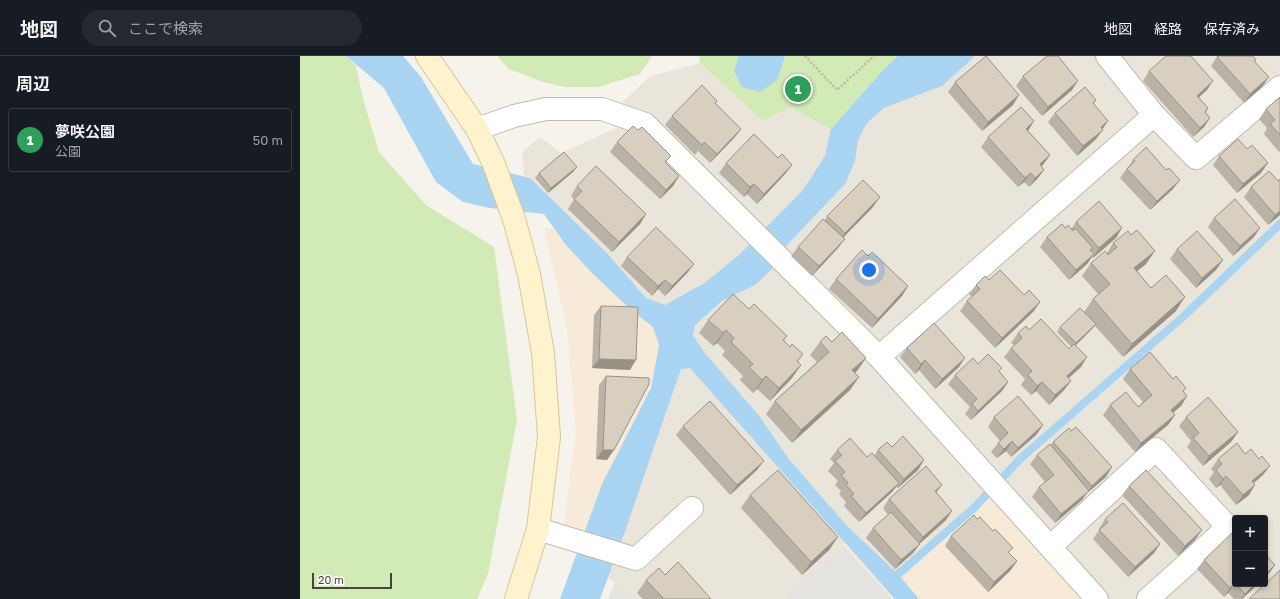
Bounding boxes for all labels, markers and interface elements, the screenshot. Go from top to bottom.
search box [82,10,362,46]
text: 地図 [20,17,58,40]
icon: search [96,17,118,39]
text: ここで検索 [128,19,203,37]
text: 地図 [1104,20,1132,37]
text: 経路 [1154,20,1182,37]
text: 保存済み [1204,20,1260,37]
text: 周辺 [16,73,50,94]
pin: 1 [785,74,811,104]
text: 夢咲公園 [55,122,115,140]
text: 1 [27,132,33,148]
text: 50 m [253,132,283,148]
text: 公園 [55,143,81,159]
your location [859,260,879,280]
map controls [1232,515,1268,587]
button: + [1232,515,1268,551]
button: − [1232,551,1268,587]
scale bar [312,571,392,590]
text: 20 m [318,573,344,586]

